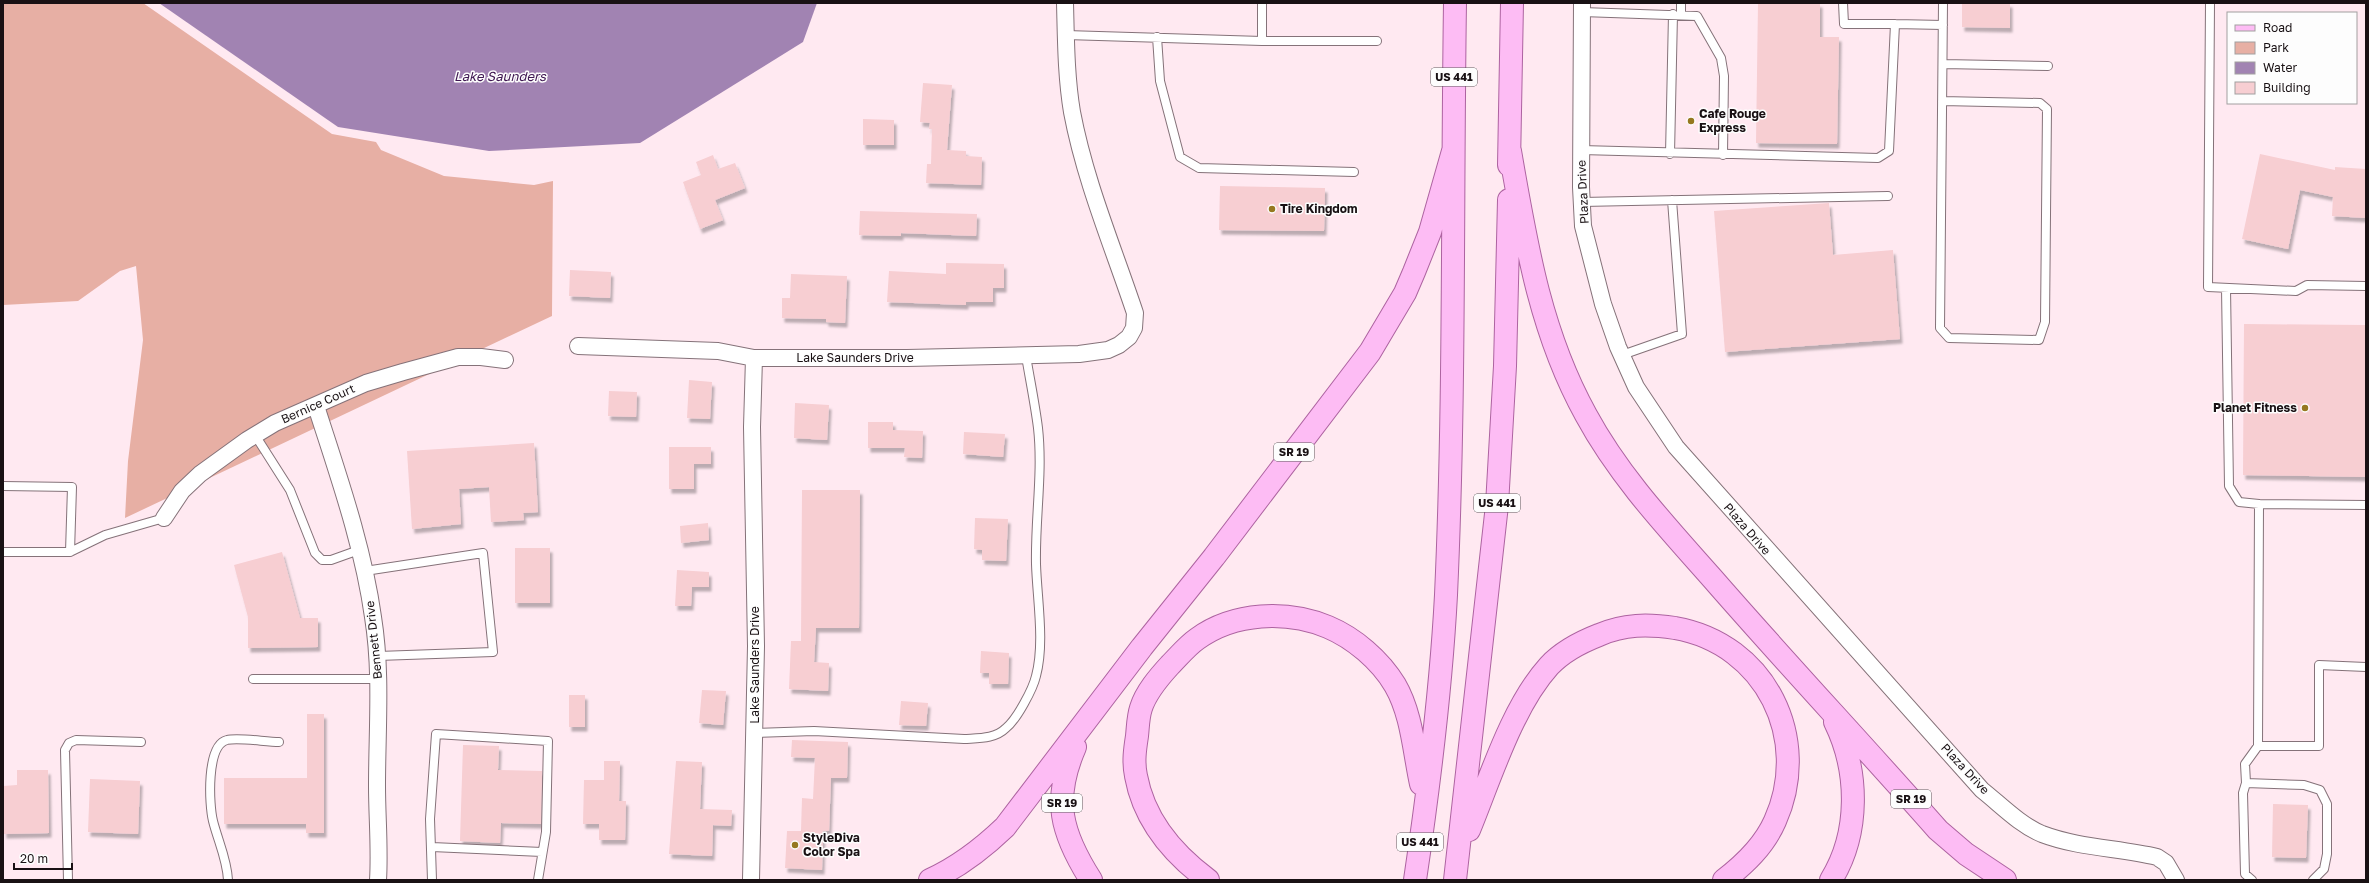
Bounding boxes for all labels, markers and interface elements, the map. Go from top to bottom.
legend [2227,12,2357,104]
text: Road [2263,20,2292,35]
text: Park [2263,40,2289,55]
text: Water [2263,60,2297,75]
water label: Lake Saunders [454,68,547,84]
road number: US 441 [1431,68,1477,86]
text: Building [2263,80,2311,95]
place label: Cafe Rouge Express [1699,106,1766,135]
marker: Cafe Rouge Express [1686,116,1696,126]
street label: Plaza Drive [1573,160,1592,224]
place label: Tire Kingdom [1280,201,1357,216]
marker: Tire Kingdom [1267,204,1277,214]
street label: Lake Saunders Drive [796,350,914,365]
street label: Bernice Court [279,381,357,426]
place label: Planet Fitness [2213,400,2297,415]
marker: Planet Fitness [2300,403,2310,413]
road number: SR 19 [1274,443,1314,461]
road number: US 441 [1474,494,1520,512]
street label: Plaza Drive [1721,500,1774,558]
street label: Bennett Drive [362,600,385,680]
street label: Lake Saunders Drive [747,606,762,724]
street label: Plaza Drive [1938,740,1993,797]
road number: SR 19 [1891,790,1931,808]
road number: SR 19 [1042,794,1082,812]
place label: StyleDiva Color Spa [803,830,860,859]
road number: US 441 [1397,833,1443,851]
marker: StyleDiva Color Spa [790,840,800,850]
scale bar [14,845,72,871]
text: 20 m [20,851,48,866]

